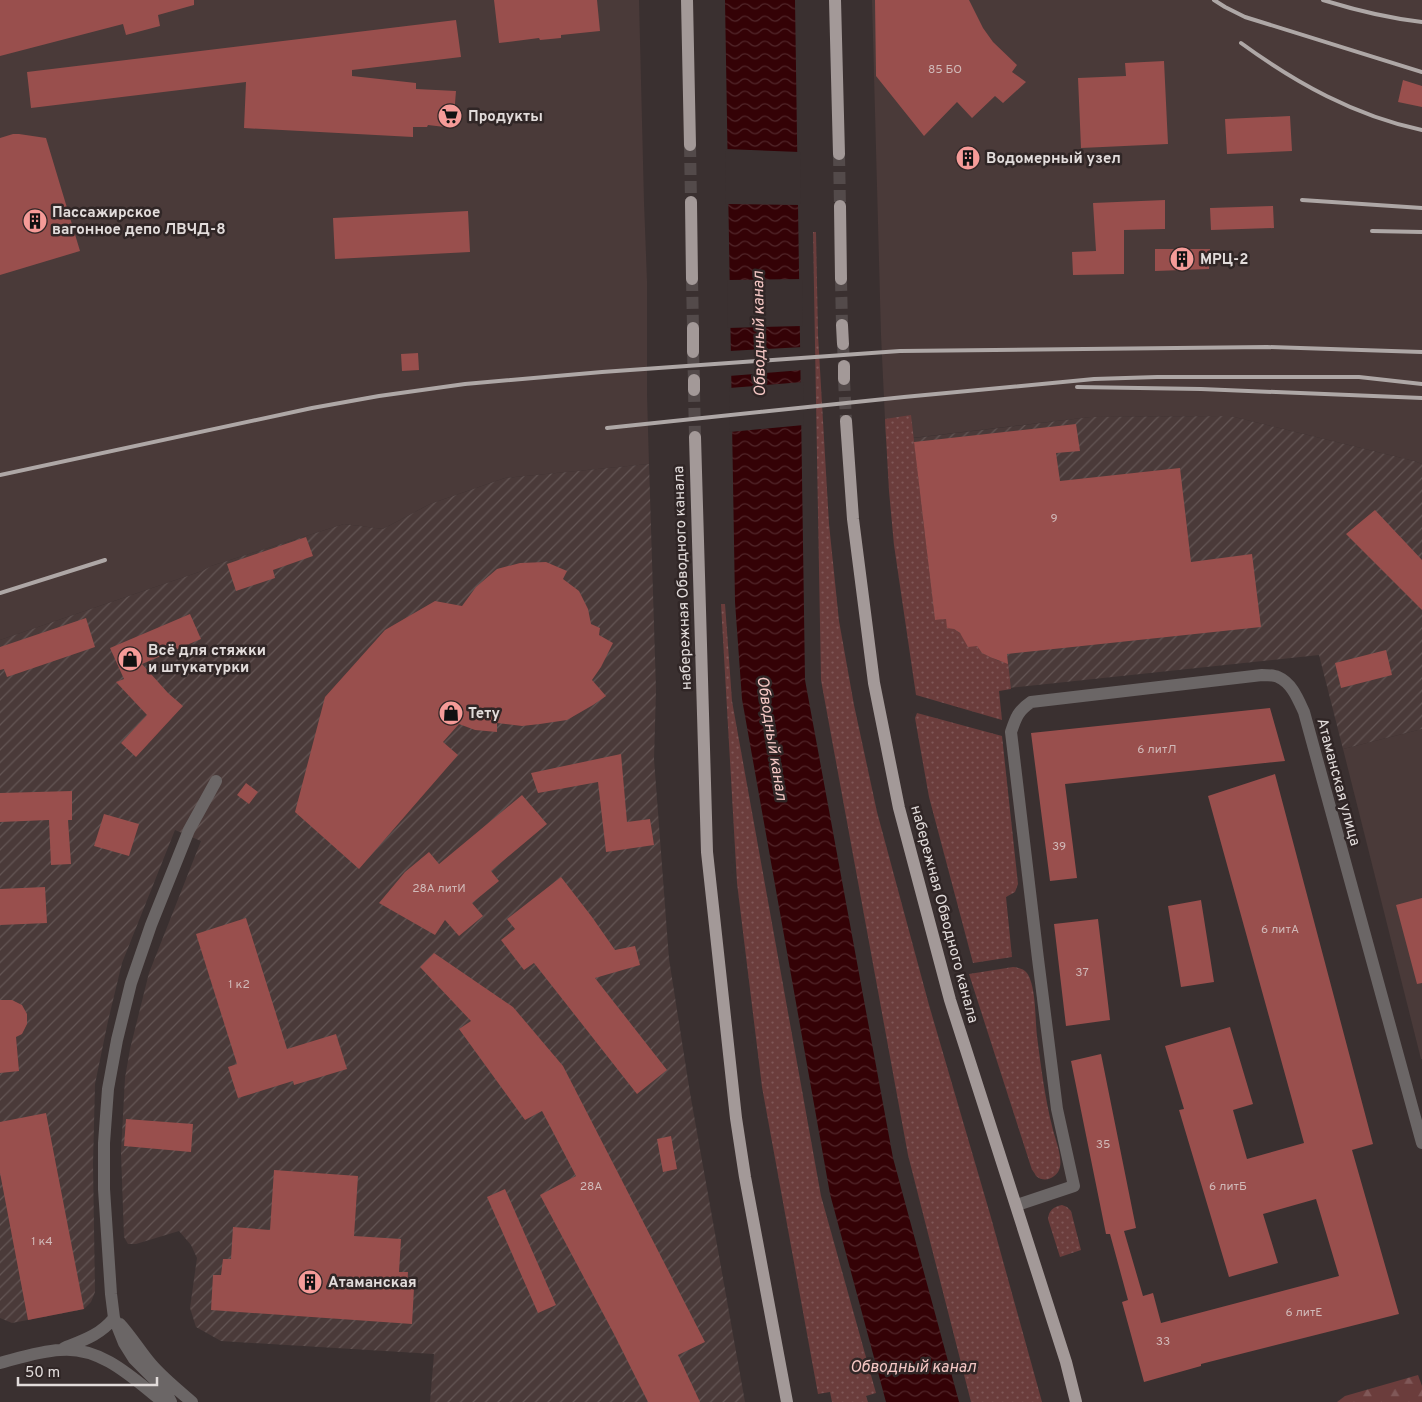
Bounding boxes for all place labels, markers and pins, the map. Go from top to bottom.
supermarket icon: Продукты [437,103,463,129]
place label: Продукты [468,108,543,127]
building icon: Водомерный узел [955,145,981,171]
place label: Водомерный узел [986,150,1121,169]
place label: Пассажирское вагонное депо ЛВЧД-8 [52,204,226,240]
building icon: Пассажирское вагонное депо ЛВЧД-8 [22,208,48,234]
building icon: МРЦ-2 [1169,246,1195,272]
place label: МРЦ-2 [1200,251,1248,270]
place label: Всё для стяжки и штукатурки [148,642,266,678]
shop icon: Всё для стяжки и штукатурки [117,646,143,672]
shop icon: Тету [438,700,464,726]
place label: Тету [468,705,500,724]
building icon: Атаманская [297,1269,323,1295]
place label: Атаманская [328,1274,417,1293]

